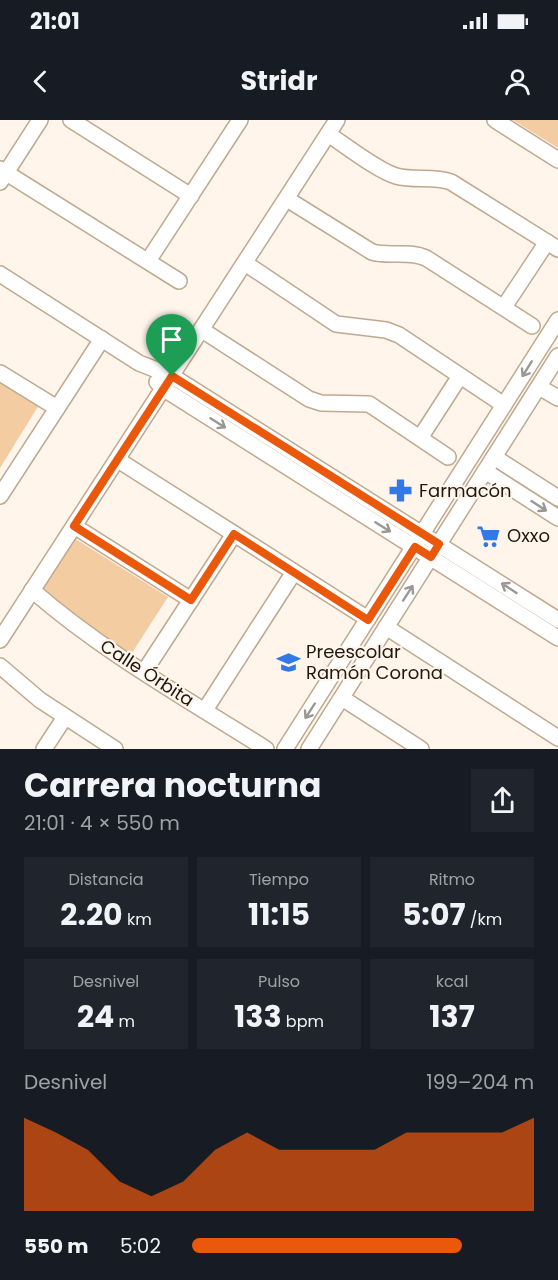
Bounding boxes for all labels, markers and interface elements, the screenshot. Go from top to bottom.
text: 21:01 [30,6,80,37]
text: Stridr [241,62,317,99]
icon: back [24,65,57,98]
icon: person [501,65,534,98]
pin [146,314,197,376]
icon: arrive [155,323,188,356]
one-way arrow [520,360,532,377]
one-way arrow [209,418,226,430]
pharmacy icon: Farmacón [388,478,414,504]
place label: Farmacón [419,478,512,503]
one-way arrow [531,500,547,512]
one-way arrow [374,521,391,533]
supermarket icon: Oxxo [476,523,502,549]
place label: Oxxo [507,523,550,548]
one-way arrow [501,582,518,594]
one-way arrow [402,585,414,602]
street label: Calle Órbita [96,633,199,712]
place label: Preescolar Ramón Corona [306,639,443,685]
school or university icon: Preescolar Ramón Corona [275,649,301,675]
one-way arrow [304,703,316,719]
text: Carrera nocturna [24,762,321,809]
button: share [471,769,534,832]
text: 21:01 · 4 × 550 m [24,809,180,837]
text: Distancia [69,868,143,891]
text: Tiempo [249,868,309,891]
text: Ritmo [429,868,475,891]
text: 2.20 [60,893,123,936]
text: 11:15 [248,893,310,936]
text: 5:07 [402,893,466,936]
text: km [123,908,152,931]
text: /km [466,908,502,931]
text: Desnivel [73,970,139,993]
text: Pulso [258,970,300,993]
text: kcal [436,970,468,993]
text: 24 [77,995,114,1038]
text: 133 [234,995,282,1038]
text: 137 [429,995,475,1038]
text: m [114,1010,135,1033]
text: bpm [282,1010,324,1033]
text: Desnivel [24,1068,107,1096]
text: 199–204 m [426,1068,534,1096]
text: 550 m [24,1232,88,1260]
text: 5:02 [120,1232,161,1260]

